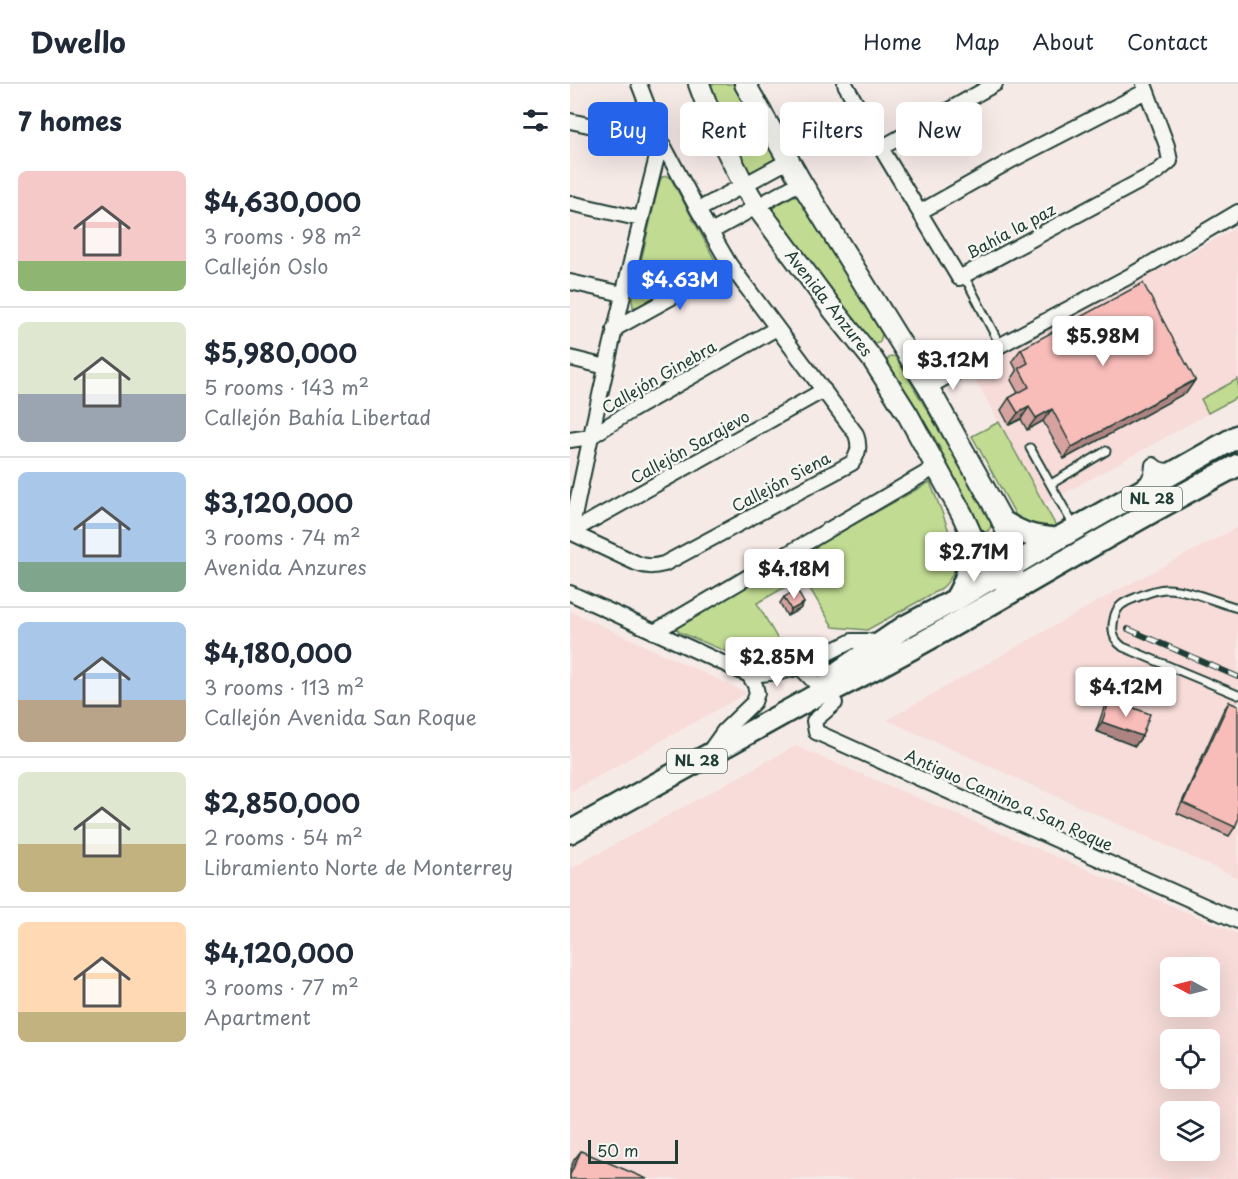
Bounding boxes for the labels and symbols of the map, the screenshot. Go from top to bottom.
street label: Bahía la paz [962,196,1060,264]
street label: Avenida Anzures [780,244,879,361]
pin: $4.63M [631,260,729,311]
pin: $5.98M [1054,316,1152,367]
street label: Callejón Ginebra [597,333,720,419]
pin: $3.12M [904,340,1002,391]
street label: Callejón Sarajevo [626,403,754,489]
street label: Callejón Siena [727,445,834,517]
road number: NL 28 [1122,487,1182,511]
pin: $2.71M [925,532,1023,583]
pin: $4.18M [745,549,843,600]
pin: $2.85M [728,637,826,688]
pin: $4.12M [1077,667,1175,718]
street label: Antiguo Camino a San Roque [902,742,1118,856]
road number: NL 28 [667,749,727,773]
north arrow [1160,957,1220,1017]
scale bar [588,1137,678,1164]

